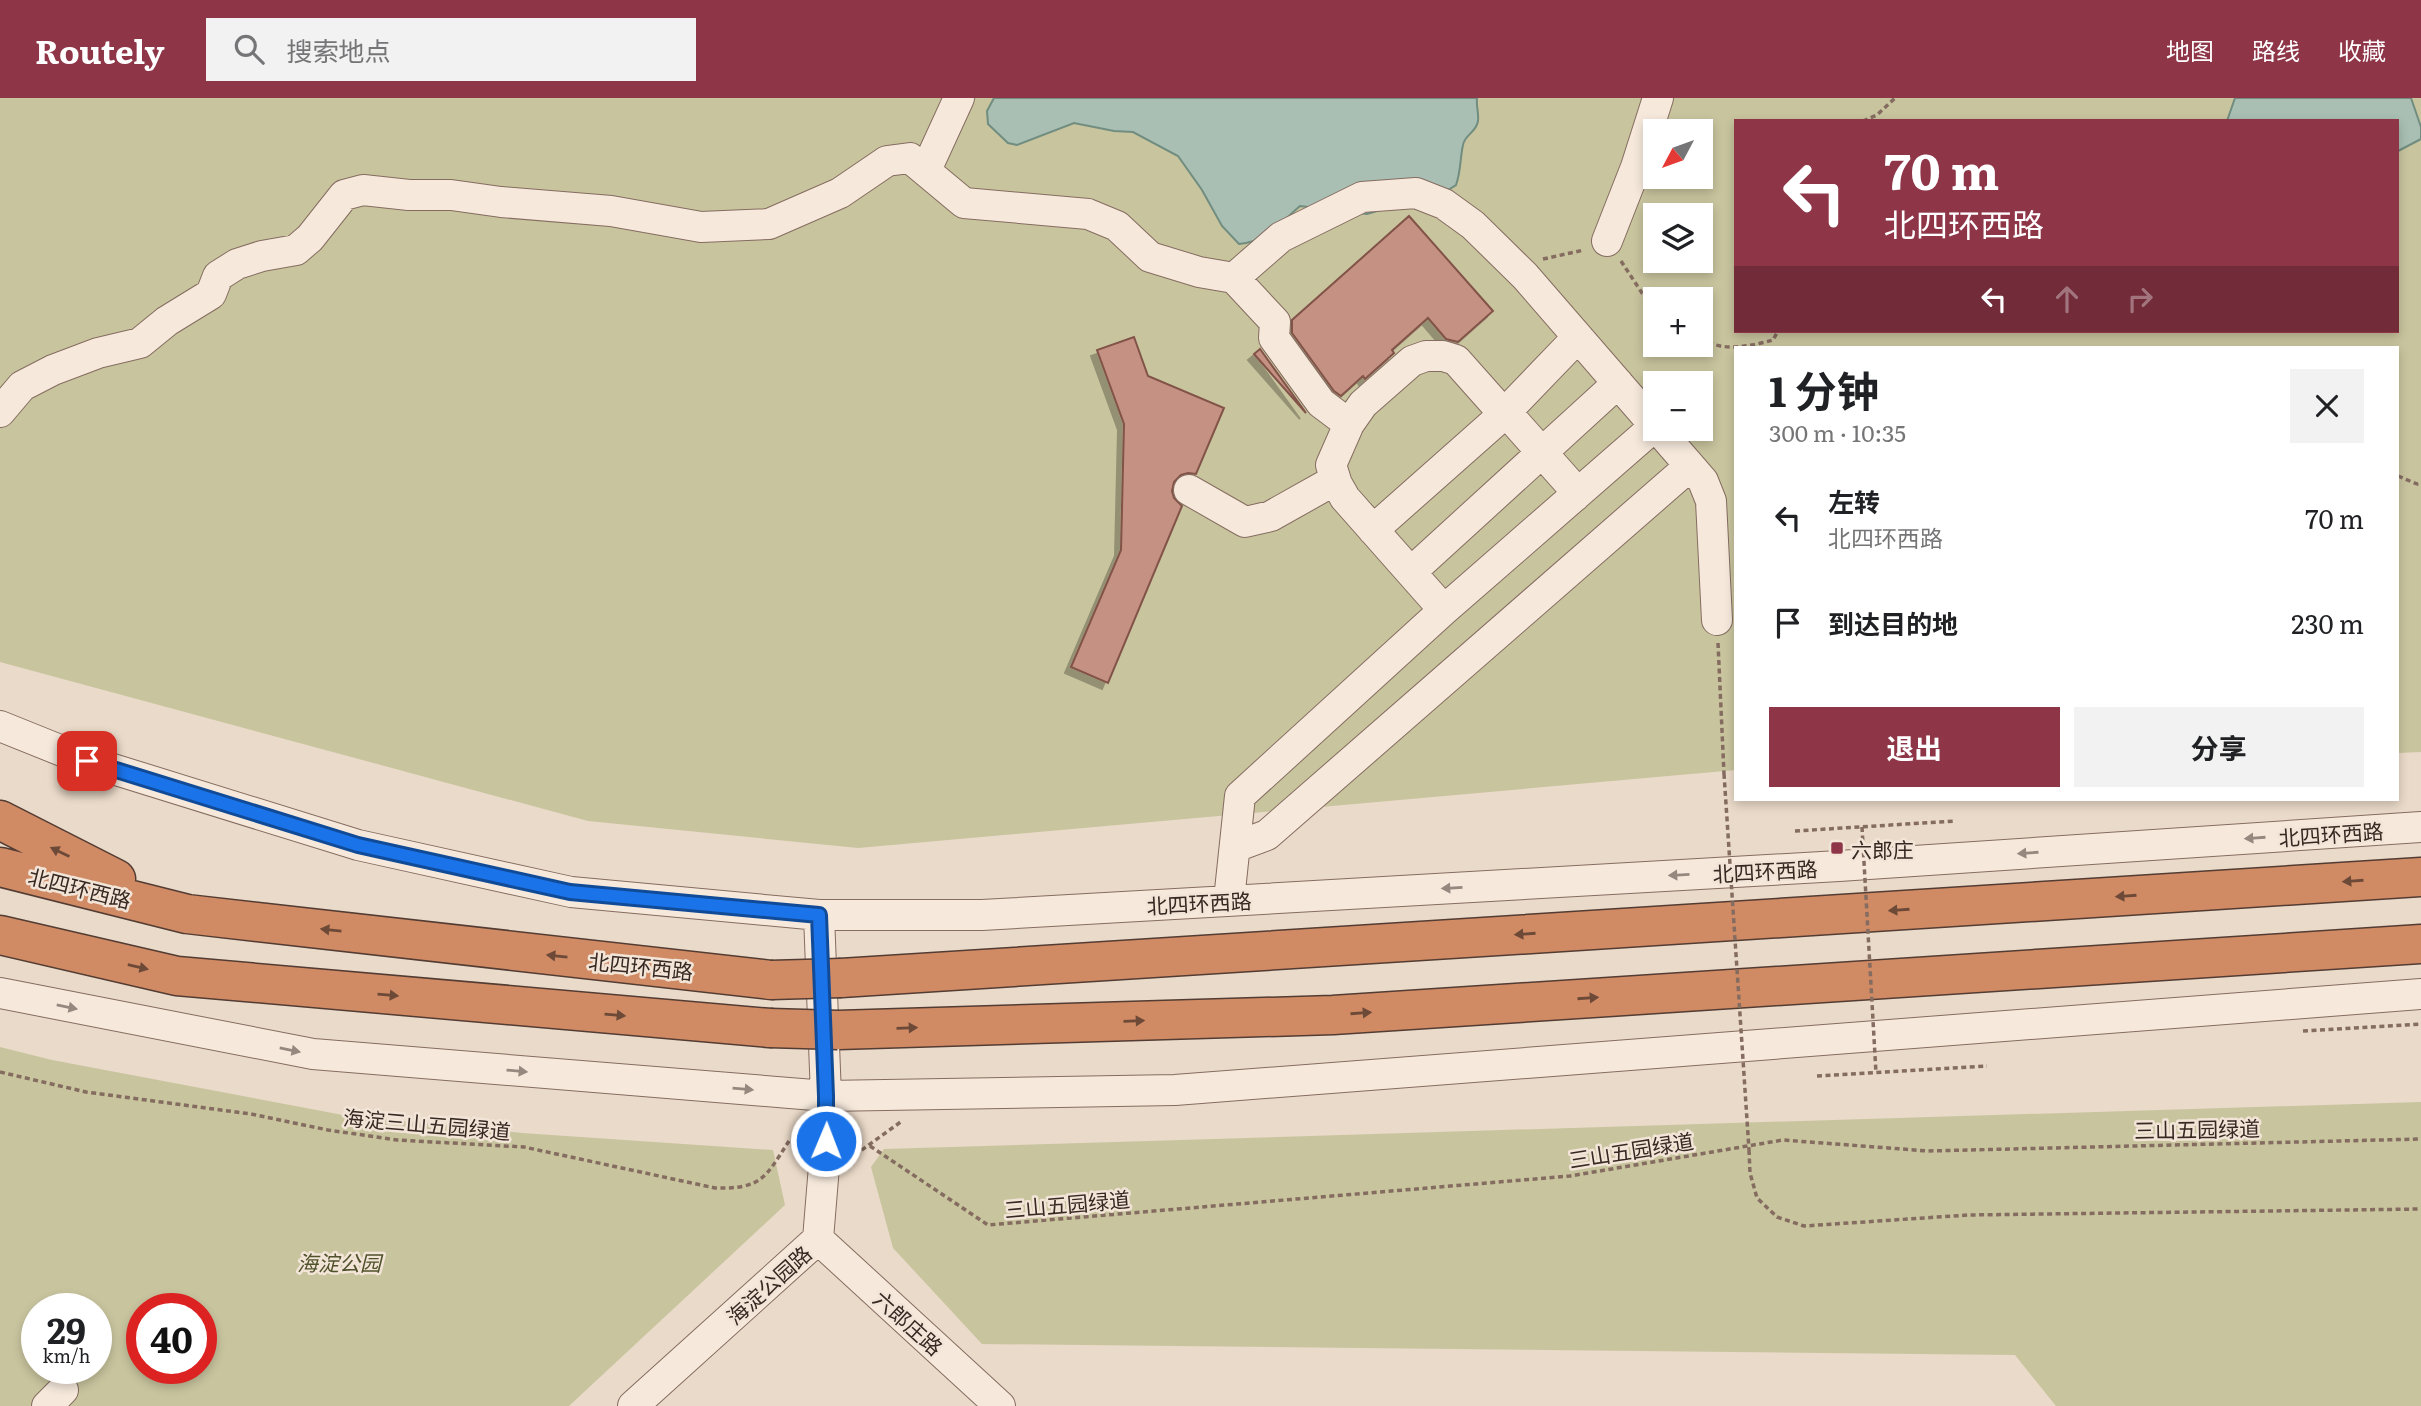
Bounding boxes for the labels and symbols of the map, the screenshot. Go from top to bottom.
north arrow [1643,119,1713,189]
pin [57,731,117,791]
street label: 北四环西路 [2278,814,2384,852]
place label: 六郎庄 [1851,833,1914,864]
one-way arrow [2244,833,2266,844]
marker: 六郎庄 [1829,840,1845,856]
one-way arrow [50,846,70,858]
one-way arrow [2017,848,2039,859]
street label: 北四环西路 [1712,852,1818,888]
street label: 北四环西路 [25,859,135,915]
one-way arrow [1668,870,1690,881]
one-way arrow [2342,876,2364,887]
one-way arrow [1440,883,1462,894]
street label: 北四环西路 [1146,884,1252,920]
one-way arrow [2115,890,2137,901]
one-way arrow [1888,905,1910,916]
one-way arrow [320,924,342,935]
one-way arrow [1514,929,1536,940]
street label: 北四环西路 [587,944,695,986]
one-way arrow [546,950,568,961]
one-way arrow [127,962,149,973]
one-way arrow [377,990,399,1001]
one-way arrow [1578,992,1600,1003]
one-way arrow [56,1002,78,1013]
one-way arrow [1351,1007,1373,1018]
one-way arrow [604,1010,626,1021]
one-way arrow [1123,1015,1145,1027]
one-way arrow [896,1022,918,1033]
one-way arrow [279,1044,301,1055]
one-way arrow [506,1066,528,1077]
one-way arrow [733,1084,755,1095]
street label: 海淀三山五园绿道 [342,1100,512,1146]
position arrow [789,1104,863,1178]
street label: 三山五园绿道 [2134,1111,2260,1145]
street label: 三山五园绿道 [1566,1124,1696,1174]
street label: 三山五园绿道 [1003,1182,1131,1224]
street label: 海淀公园路 [719,1237,817,1331]
park label: 海淀公园 [297,1246,384,1277]
street label: 六郎庄路 [867,1282,951,1362]
speed limit sign: 40 [126,1293,217,1384]

